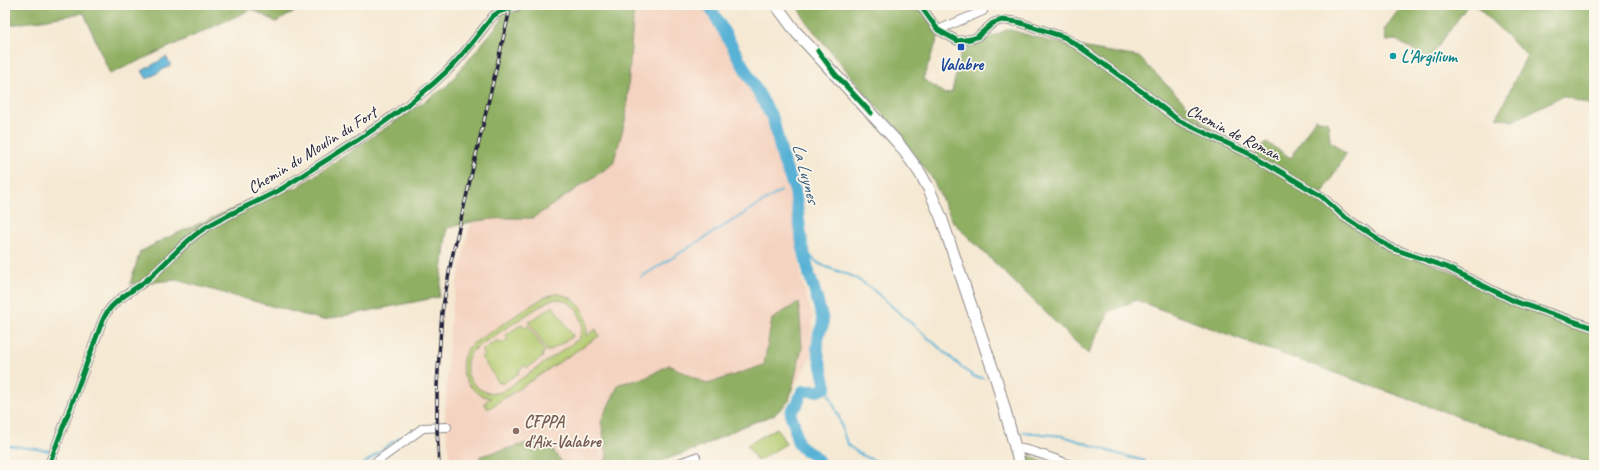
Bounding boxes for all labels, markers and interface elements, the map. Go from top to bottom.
marker: Valabre [956,42,966,52]
place label: L'Argilium [1401,46,1458,67]
marker: L'Argilium [1388,51,1398,61]
place label: Valabre [939,54,985,75]
street label: Chemin de Roman [1183,100,1286,166]
street label: Chemin du Moulin du Fort [244,101,383,199]
water label: La Luynes [788,141,825,208]
place label: CFPPA d'Aix-Valabre [524,411,602,452]
marker: CFPPA d'Aix-Valabre [511,426,521,436]

